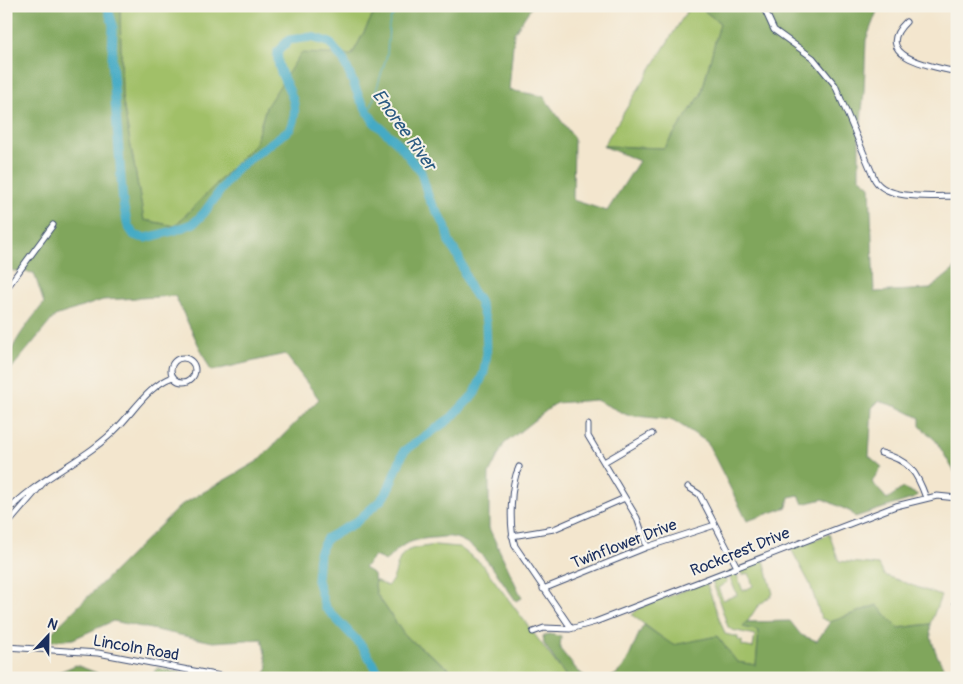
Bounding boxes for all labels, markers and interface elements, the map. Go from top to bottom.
water label: Enoree River [367,85,443,177]
street label: Twinflower Drive [568,515,680,573]
street label: Rockcrest Drive [687,523,793,581]
north arrow [22,612,72,662]
text: N [45,615,60,634]
street label: Lincoln Road [91,631,181,665]

